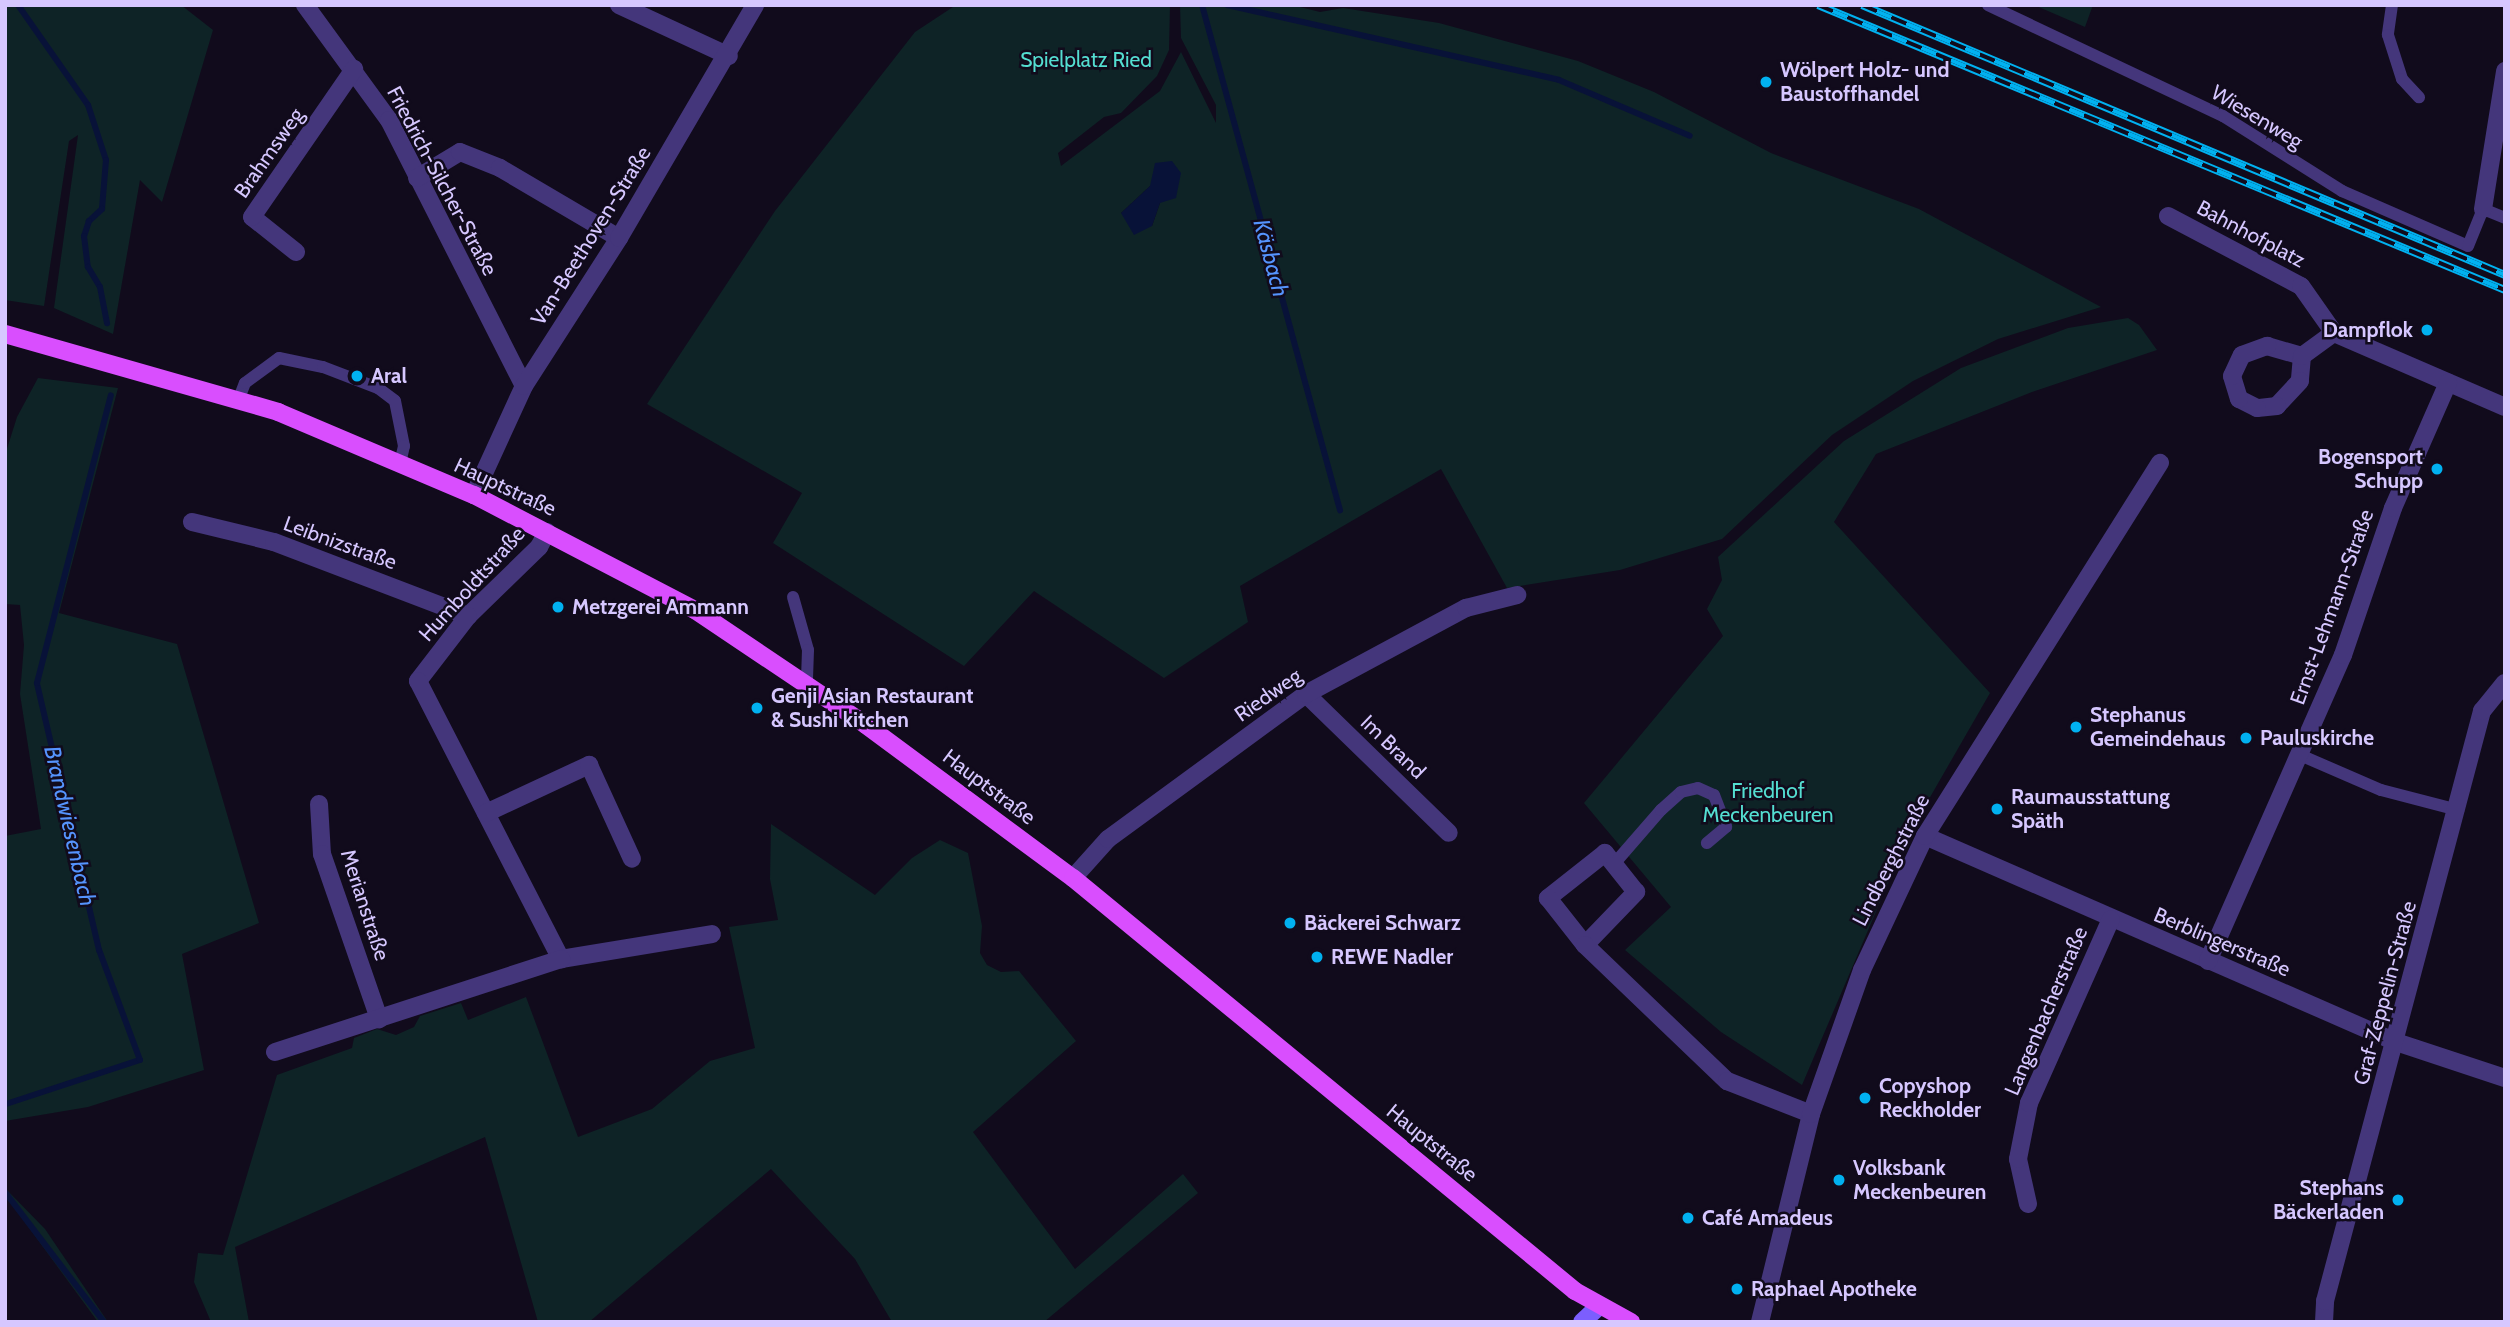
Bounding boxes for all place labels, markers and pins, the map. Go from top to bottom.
place label: Wölpert Holz- und Baustoffhandel [1780,57,1949,107]
marker: Wölpert Holz- und Baustoffhandel [1758,74,1774,90]
place label: Dampflok [2323,317,2413,343]
marker: Dampflok [2419,322,2435,338]
place label: Aral [371,363,407,389]
marker: Aral [349,368,365,384]
place label: Bogensport Schupp [2318,444,2423,494]
marker: Bogensport Schupp [2429,461,2445,477]
place label: Metzgerei Ammann [572,594,749,620]
marker: Metzgerei Ammann [550,599,566,615]
place label: Genji Asian Restaurant & Sushi kitchen [771,683,973,733]
marker: Genji Asian Restaurant & Sushi kitchen [749,700,765,716]
place label: Stephanus Gemeindehaus [2090,702,2226,752]
marker: Stephanus Gemeindehaus [2068,719,2084,735]
place label: Pauluskirche [2260,725,2374,751]
marker: Pauluskirche [2238,730,2254,746]
place label: Raumausstattung Späth [2011,784,2170,834]
marker: Raumausstattung Späth [1989,801,2005,817]
place label: Bäckerei Schwarz [1304,910,1461,936]
marker: Bäckerei Schwarz [1282,915,1298,931]
place label: REWE Nadler [1331,944,1453,970]
marker: REWE Nadler [1309,949,1325,965]
place label: Copyshop Reckholder [1879,1073,1981,1123]
marker: Copyshop Reckholder [1857,1090,1873,1106]
place label: Volksbank Meckenbeuren [1853,1155,1986,1205]
marker: Volksbank Meckenbeuren [1831,1172,1847,1188]
place label: Stephans Bäckerladen [2273,1175,2384,1225]
marker: Stephans Bäckerladen [2390,1192,2406,1208]
place label: Café Amadeus [1702,1205,1833,1231]
marker: Café Amadeus [1680,1210,1696,1226]
place label: Raphael Apotheke [1751,1276,1917,1302]
marker: Raphael Apotheke [1729,1281,1745,1297]

